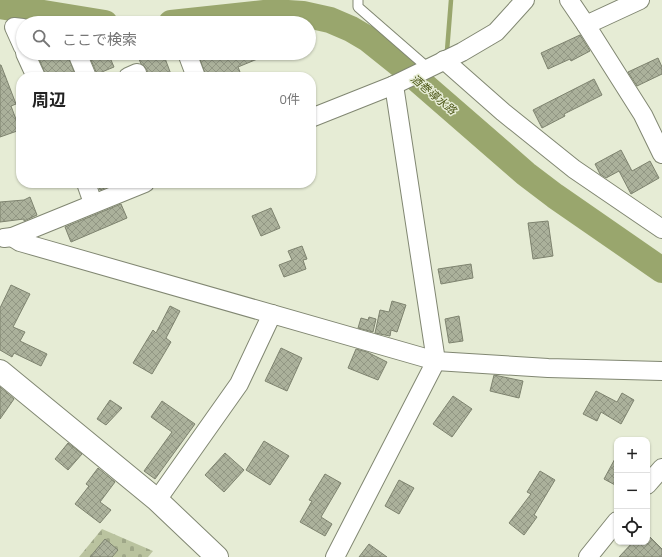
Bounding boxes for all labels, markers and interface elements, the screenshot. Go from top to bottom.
search box [16,16,316,60]
icon: search [30,27,52,49]
text: ここで検索 [62,29,137,49]
water label: 酒巻導水路 [408,71,461,118]
text: 周辺 [32,88,66,111]
text: 0件 [280,90,300,108]
map controls [614,437,650,545]
button: + [614,437,650,473]
button: − [614,473,650,509]
button: locate [614,509,650,545]

